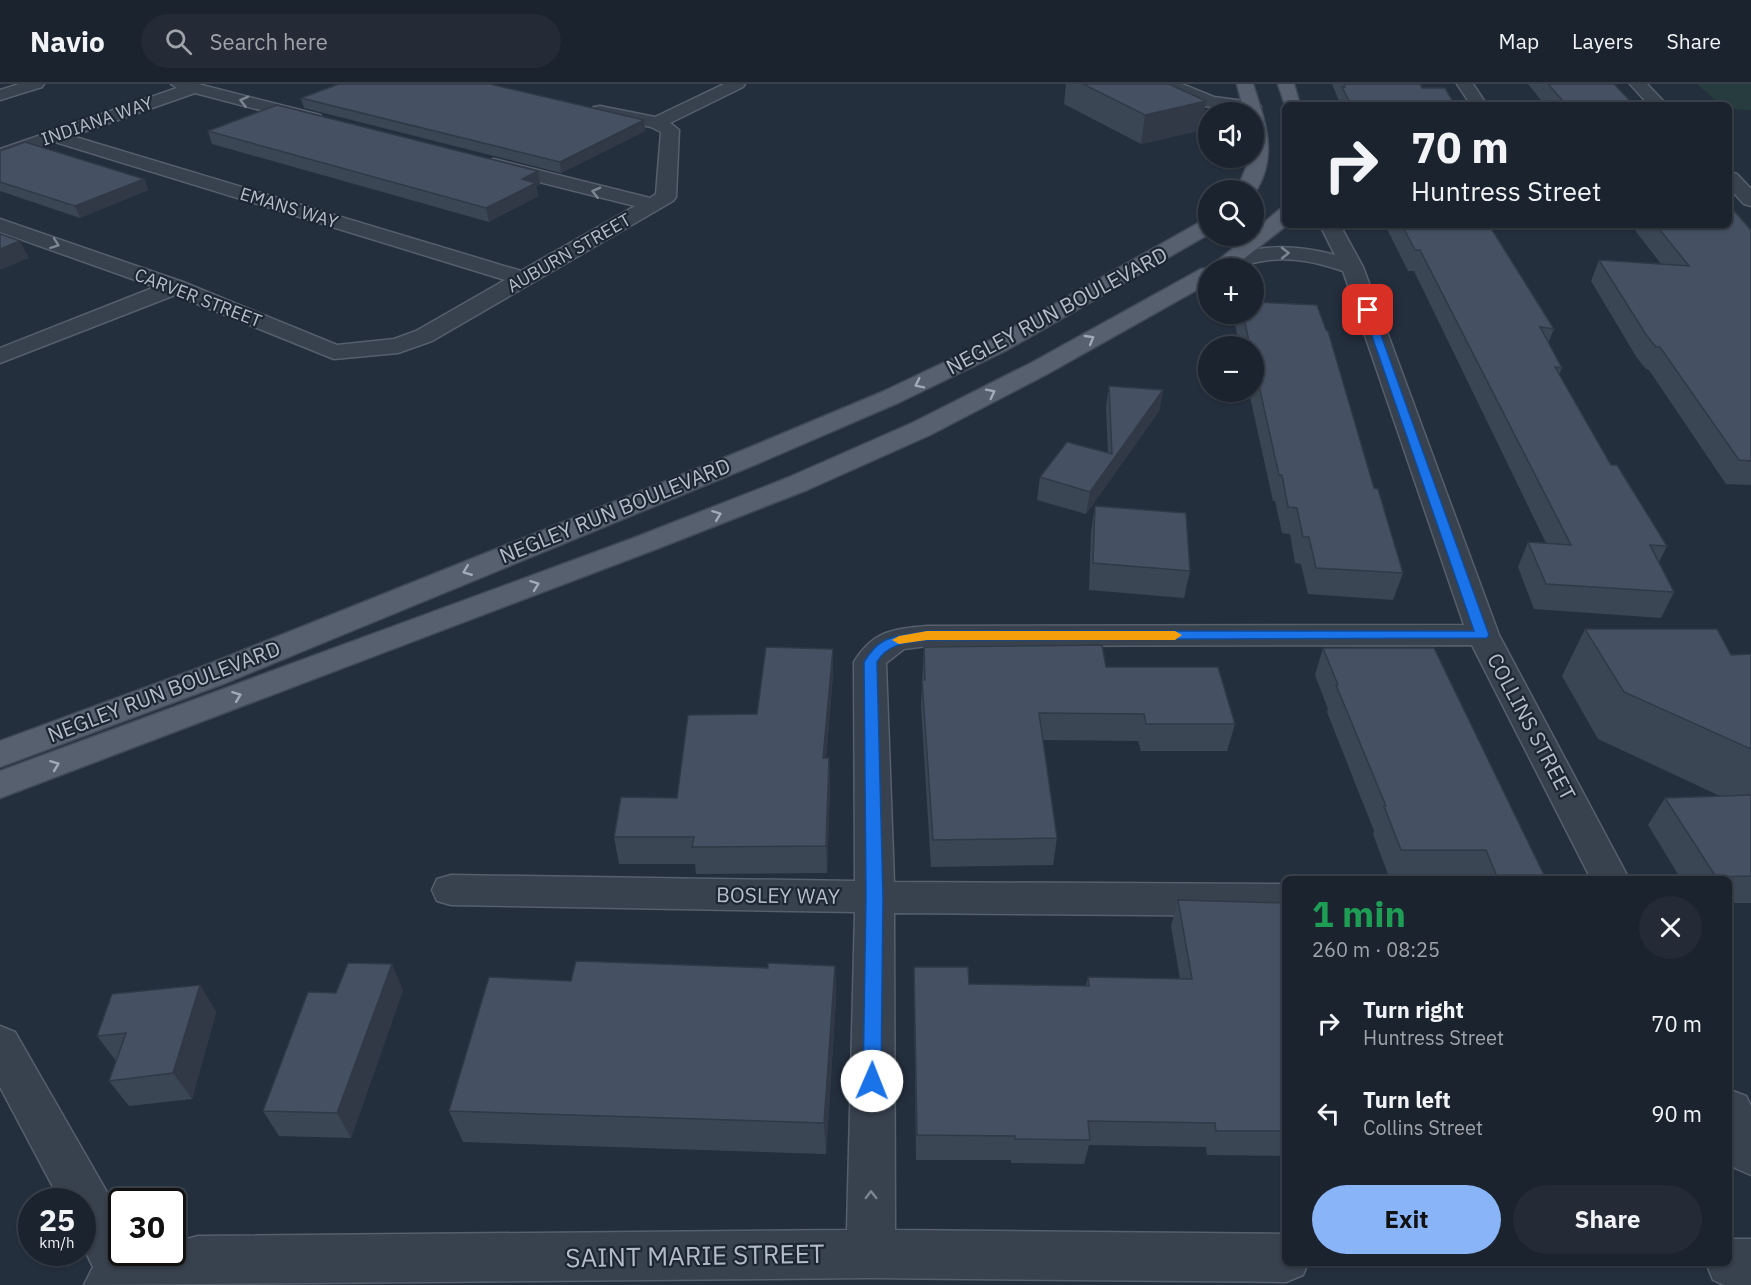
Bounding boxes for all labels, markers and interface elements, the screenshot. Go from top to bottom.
search box [141,14,561,68]
text: Navio [30,23,105,60]
icon: search [162,25,195,58]
text: Search here [210,27,328,56]
text: Map [1499,27,1539,55]
text: Layers [1572,27,1634,55]
text: Share [1667,27,1721,55]
street label: INDIANA WAY [38,91,156,150]
one-way arrow [240,95,250,108]
map controls [1198,102,1264,402]
button: sound [1198,102,1264,168]
text: 70 m [1411,120,1509,175]
icon: right [1312,126,1390,204]
text: Huntress Street [1411,173,1601,208]
button: search [1198,180,1264,246]
street label: EMANS WAY [237,182,341,233]
one-way arrow [591,186,601,199]
street label: AUBURN STREET [503,208,635,297]
one-way arrow [49,237,60,250]
street label: NEGLEY RUN BOULEVARD [941,240,1172,380]
one-way arrow [1280,246,1289,259]
button: + [1198,258,1264,324]
street label: CARVER STREET [131,263,265,332]
pin [1342,284,1393,335]
icon: arrive [1351,293,1384,326]
one-way arrow [1084,335,1094,347]
button: − [1198,336,1264,402]
one-way arrow [914,377,925,389]
one-way arrow [985,389,995,400]
street label: NEGLEY RUN BOULEVARD [495,451,734,569]
one-way arrow [711,510,722,522]
one-way arrow [462,564,473,576]
one-way arrow [529,579,540,592]
street label: NEGLEY RUN BOULEVARD [43,634,284,748]
street label: COLLINS STREET [1481,648,1582,805]
one-way arrow [231,690,242,703]
one-way arrow [49,759,60,772]
street label: BOSLEY WAY [716,880,841,910]
text: 1 min [1312,890,1406,937]
button: close [1639,896,1702,959]
text: 260 m · 08:25 [1312,936,1440,963]
text: Turn right [1363,995,1464,1024]
icon: right [1312,1007,1345,1040]
text: 70 m [1651,1009,1702,1038]
text: Huntress Street [1363,1024,1504,1051]
position arrow [840,1049,904,1113]
text: Turn left [1363,1085,1451,1114]
icon: left [1312,1097,1345,1130]
text: 90 m [1651,1099,1702,1128]
text: Collins Street [1363,1114,1483,1141]
button: Exit [1312,1185,1501,1254]
button: Share [1513,1185,1702,1254]
speed limit sign: 30 [108,1188,186,1266]
one-way arrow [865,1191,877,1200]
text: 25 [39,1200,75,1239]
text: km/h [39,1233,75,1252]
street label: SAINT MARIE STREET [565,1236,825,1274]

